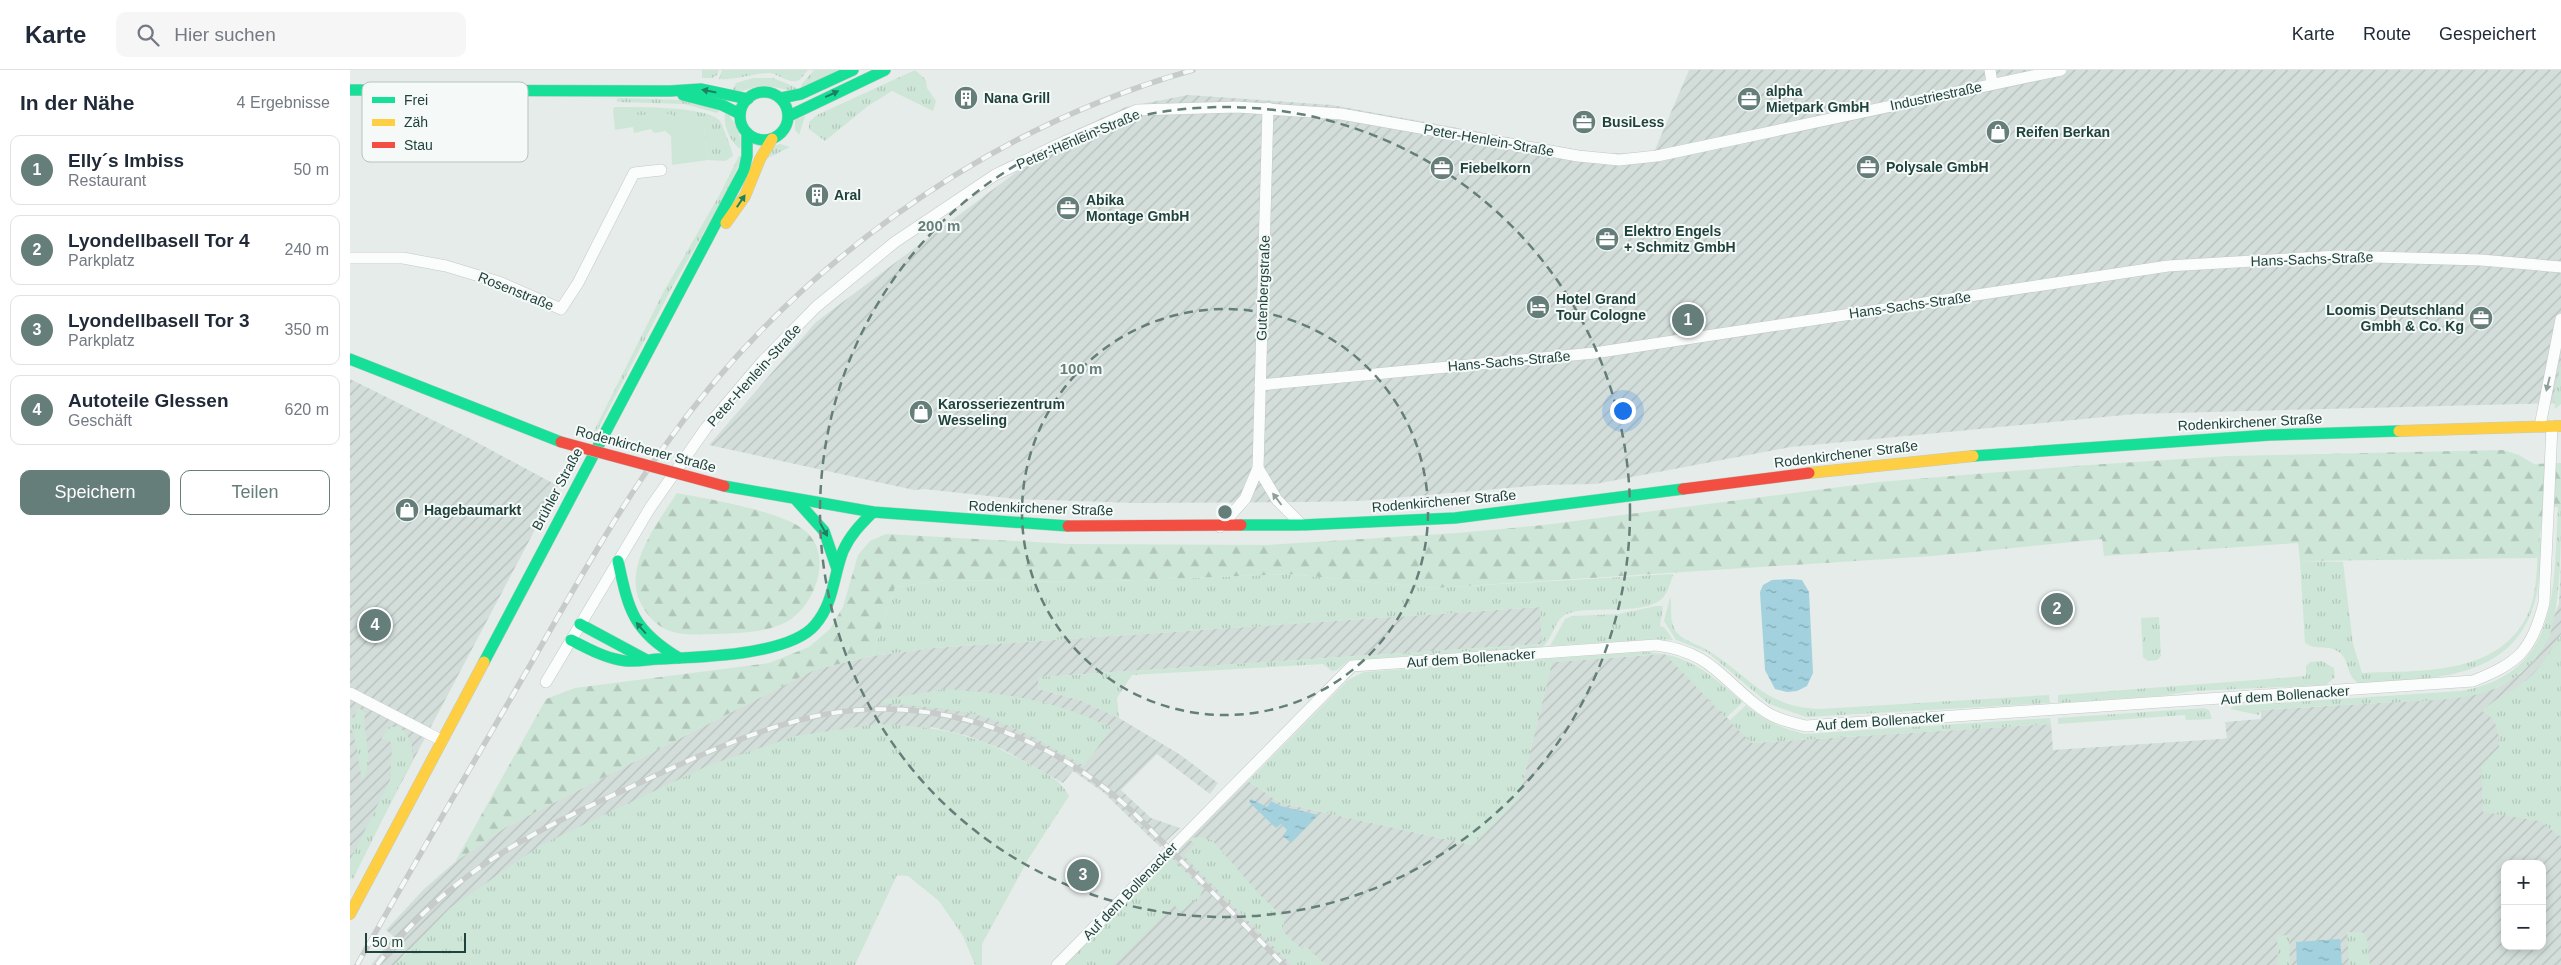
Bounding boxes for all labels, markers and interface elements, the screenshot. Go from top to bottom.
search box [116,12,466,57]
text: Karte [25,21,86,48]
icon: search [134,21,162,49]
text: Hier suchen [174,24,276,45]
text: Karte [2292,24,2335,44]
text: Route [2363,24,2411,44]
text: Gespeichert [2439,24,2536,44]
street label: Industriestraße [1889,78,1984,114]
legend [362,82,528,162]
place label: alpha Mietpark GmbH [1766,83,1869,115]
building icon: Nana Grill [953,85,979,111]
one-way arrow [701,86,717,94]
office icon: alpha Mietpark GmbH [1736,86,1762,112]
one-way arrow [825,90,839,98]
place label: Nana Grill [984,90,1050,106]
text: In der Nähe [20,91,134,114]
text: Frei [404,92,428,108]
text: 4 Ergebnisse [237,94,330,111]
street label: Peter-Henlein-Straße [1014,106,1142,172]
office icon: BusiLess [1571,109,1597,135]
text: Zäh [404,114,428,130]
place label: BusiLess [1602,114,1664,130]
shop icon: Reifen Berkan [1985,119,2011,145]
street label: Peter-Henlein-Straße [1422,121,1556,159]
place label: Reifen Berkan [2016,124,2110,140]
text: Stau [404,137,433,153]
text: Elly´s Imbiss [68,150,184,171]
office icon: Polysale GmbH [1855,154,1881,180]
office icon: Fiebelkorn [1429,155,1455,181]
place label: Polysale GmbH [1886,159,1989,175]
place label: Fiebelkorn [1460,160,1531,176]
text: 1 [33,161,41,178]
text: 50 m [293,161,329,178]
text: Restaurant [68,172,146,189]
building icon: Aral [804,182,830,208]
place label: Aral [834,187,861,203]
place label: Abika Montage GmbH [1086,192,1189,224]
one-way arrow [736,194,746,208]
office icon: Abika Montage GmbH [1055,195,1081,221]
text: 200 m [918,217,960,234]
place label: Elektro Engels + Schmitz GmbH [1624,223,1736,255]
office icon: Elektro Engels + Schmitz GmbH [1594,226,1620,252]
text: Lyondellbasell Tor 4 [68,230,250,251]
street label: Gutenbergstraße [1253,235,1273,341]
text: 2 [33,241,41,258]
text: 240 m [285,241,329,258]
street label: Hans-Sachs-Straße [2250,249,2374,269]
text: Parkplatz [68,252,135,269]
street label: Rosenstraße [476,269,556,314]
street label: Hans-Sachs-Straße [1848,288,1972,321]
place label: Hotel Grand Tour Cologne [1556,291,1646,323]
hotel icon: Hotel Grand Tour Cologne [1525,294,1551,320]
pin: 1 [1672,301,1704,339]
place label: Loomis Deutschland Gmbh & Co. Kg [2326,302,2464,334]
office icon: Loomis Deutschland Gmbh & Co. Kg [2468,305,2494,331]
text: Lyondellbasell Tor 3 [68,310,250,331]
street label: Peter-Henlein-Straße [704,320,804,430]
text: 3 [33,321,41,338]
text: 350 m [285,321,329,338]
text: Parkplatz [68,332,135,349]
street label: Hans-Sachs-Straße [1447,348,1571,374]
text: 100 m [1060,360,1102,377]
one-way arrow [2544,377,2552,392]
text: Autoteile Glessen [68,390,229,411]
place label: Karosseriezentrum Wesseling [938,396,1065,428]
your location [1610,398,1636,424]
shop icon: Karosseriezentrum Wesseling [908,399,934,425]
text: 4 [33,401,41,418]
text: 620 m [285,401,329,418]
street label: Rodenkirchener Straße [2177,410,2323,434]
text: Geschäft [68,412,132,429]
street label: Rodenkirchener Straße [574,423,718,476]
street label: Rodenkirchener Straße [1773,437,1919,471]
street label: Brühler Straße [529,445,586,533]
button: Speichern [20,470,170,515]
button: Teilen [180,470,330,515]
street label: Rodenkirchener Straße [1371,487,1517,515]
one-way arrow [1272,492,1282,506]
shop icon: Hagebaumarkt [394,497,420,523]
street label: Rodenkirchener Straße [968,497,1114,519]
place label: Hagebaumarkt [424,502,522,518]
centre of rings [1216,503,1234,521]
one-way arrow [820,524,829,537]
pin: 2 [2041,590,2073,628]
pin: 4 [359,606,391,644]
one-way arrow [635,622,646,635]
street label: Auf dem Bollenacker [1406,645,1536,670]
street label: Auf dem Bollenacker [2220,682,2350,707]
street label: Auf dem Bollenacker [1815,708,1945,733]
street label: Auf dem Bollenacker [1079,839,1181,943]
pin: 3 [1067,856,1099,894]
map controls [2501,860,2546,950]
button: + [2501,860,2546,905]
button: − [2501,905,2546,950]
scale bar [365,930,466,953]
text: 50 m [372,934,403,950]

